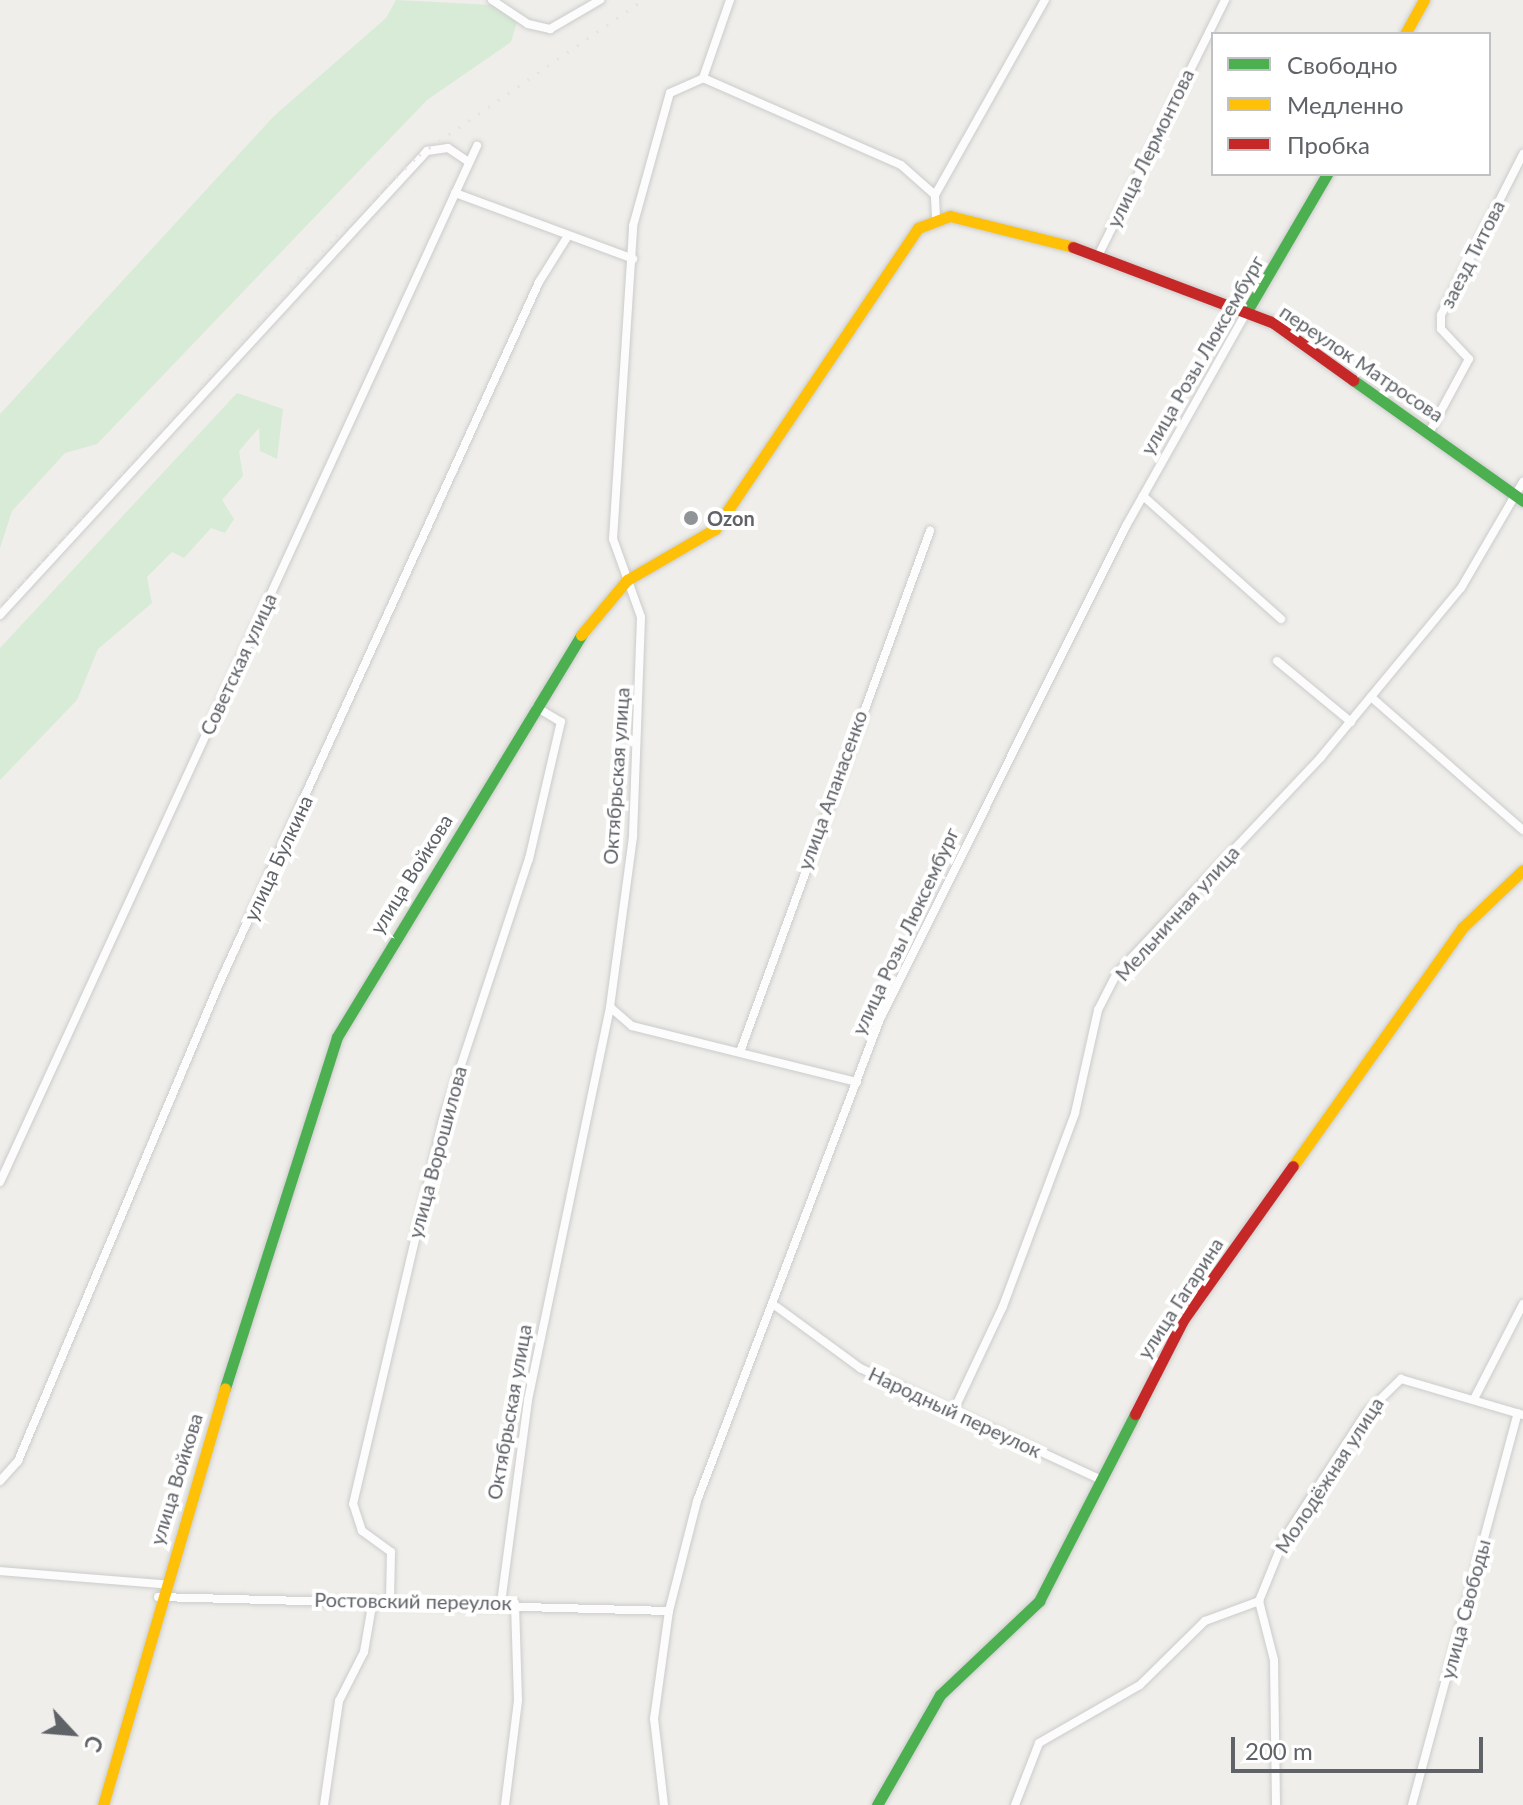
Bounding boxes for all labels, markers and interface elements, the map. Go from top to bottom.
legend [1211,32,1491,176]
text: Свободно [1287,50,1398,79]
street label: улица Лермонтова [1101,65,1199,231]
text: Медленно [1287,90,1404,119]
text: Пробка [1287,130,1370,159]
street label: заезд Титова [1435,196,1509,312]
street label: улица Розы Люксембург [1135,251,1269,459]
street label: переулок Матросова [1276,299,1448,427]
place label: Ozon [707,506,755,530]
marker: Ozon [682,509,700,527]
street label: Советская улица [195,589,281,739]
street label: Октябрьская улица [598,687,634,865]
street label: улица Апанасенко [792,707,872,873]
street label: улица Булкина [238,791,318,925]
street label: улица Войкова [365,810,457,938]
street label: улица Розы Люксембург [846,824,964,1038]
street label: Мельничная улица [1110,840,1244,986]
street label: улица Ворошилова [402,1063,472,1241]
street label: улица Гагарина [1132,1233,1228,1363]
street label: Октябрьская улица [482,1322,536,1502]
street label: Народный переулок [865,1361,1045,1463]
street label: Молодёжная улица [1270,1392,1388,1558]
street label: улица Войкова [145,1410,207,1548]
street label: улица Свободы [1435,1536,1495,1682]
street label: Ростовский переулок [314,1587,512,1615]
north arrow [32,1693,112,1773]
scale bar [1235,1721,1487,1771]
text: С [79,1731,109,1756]
text: 200 m [1245,1736,1313,1765]

